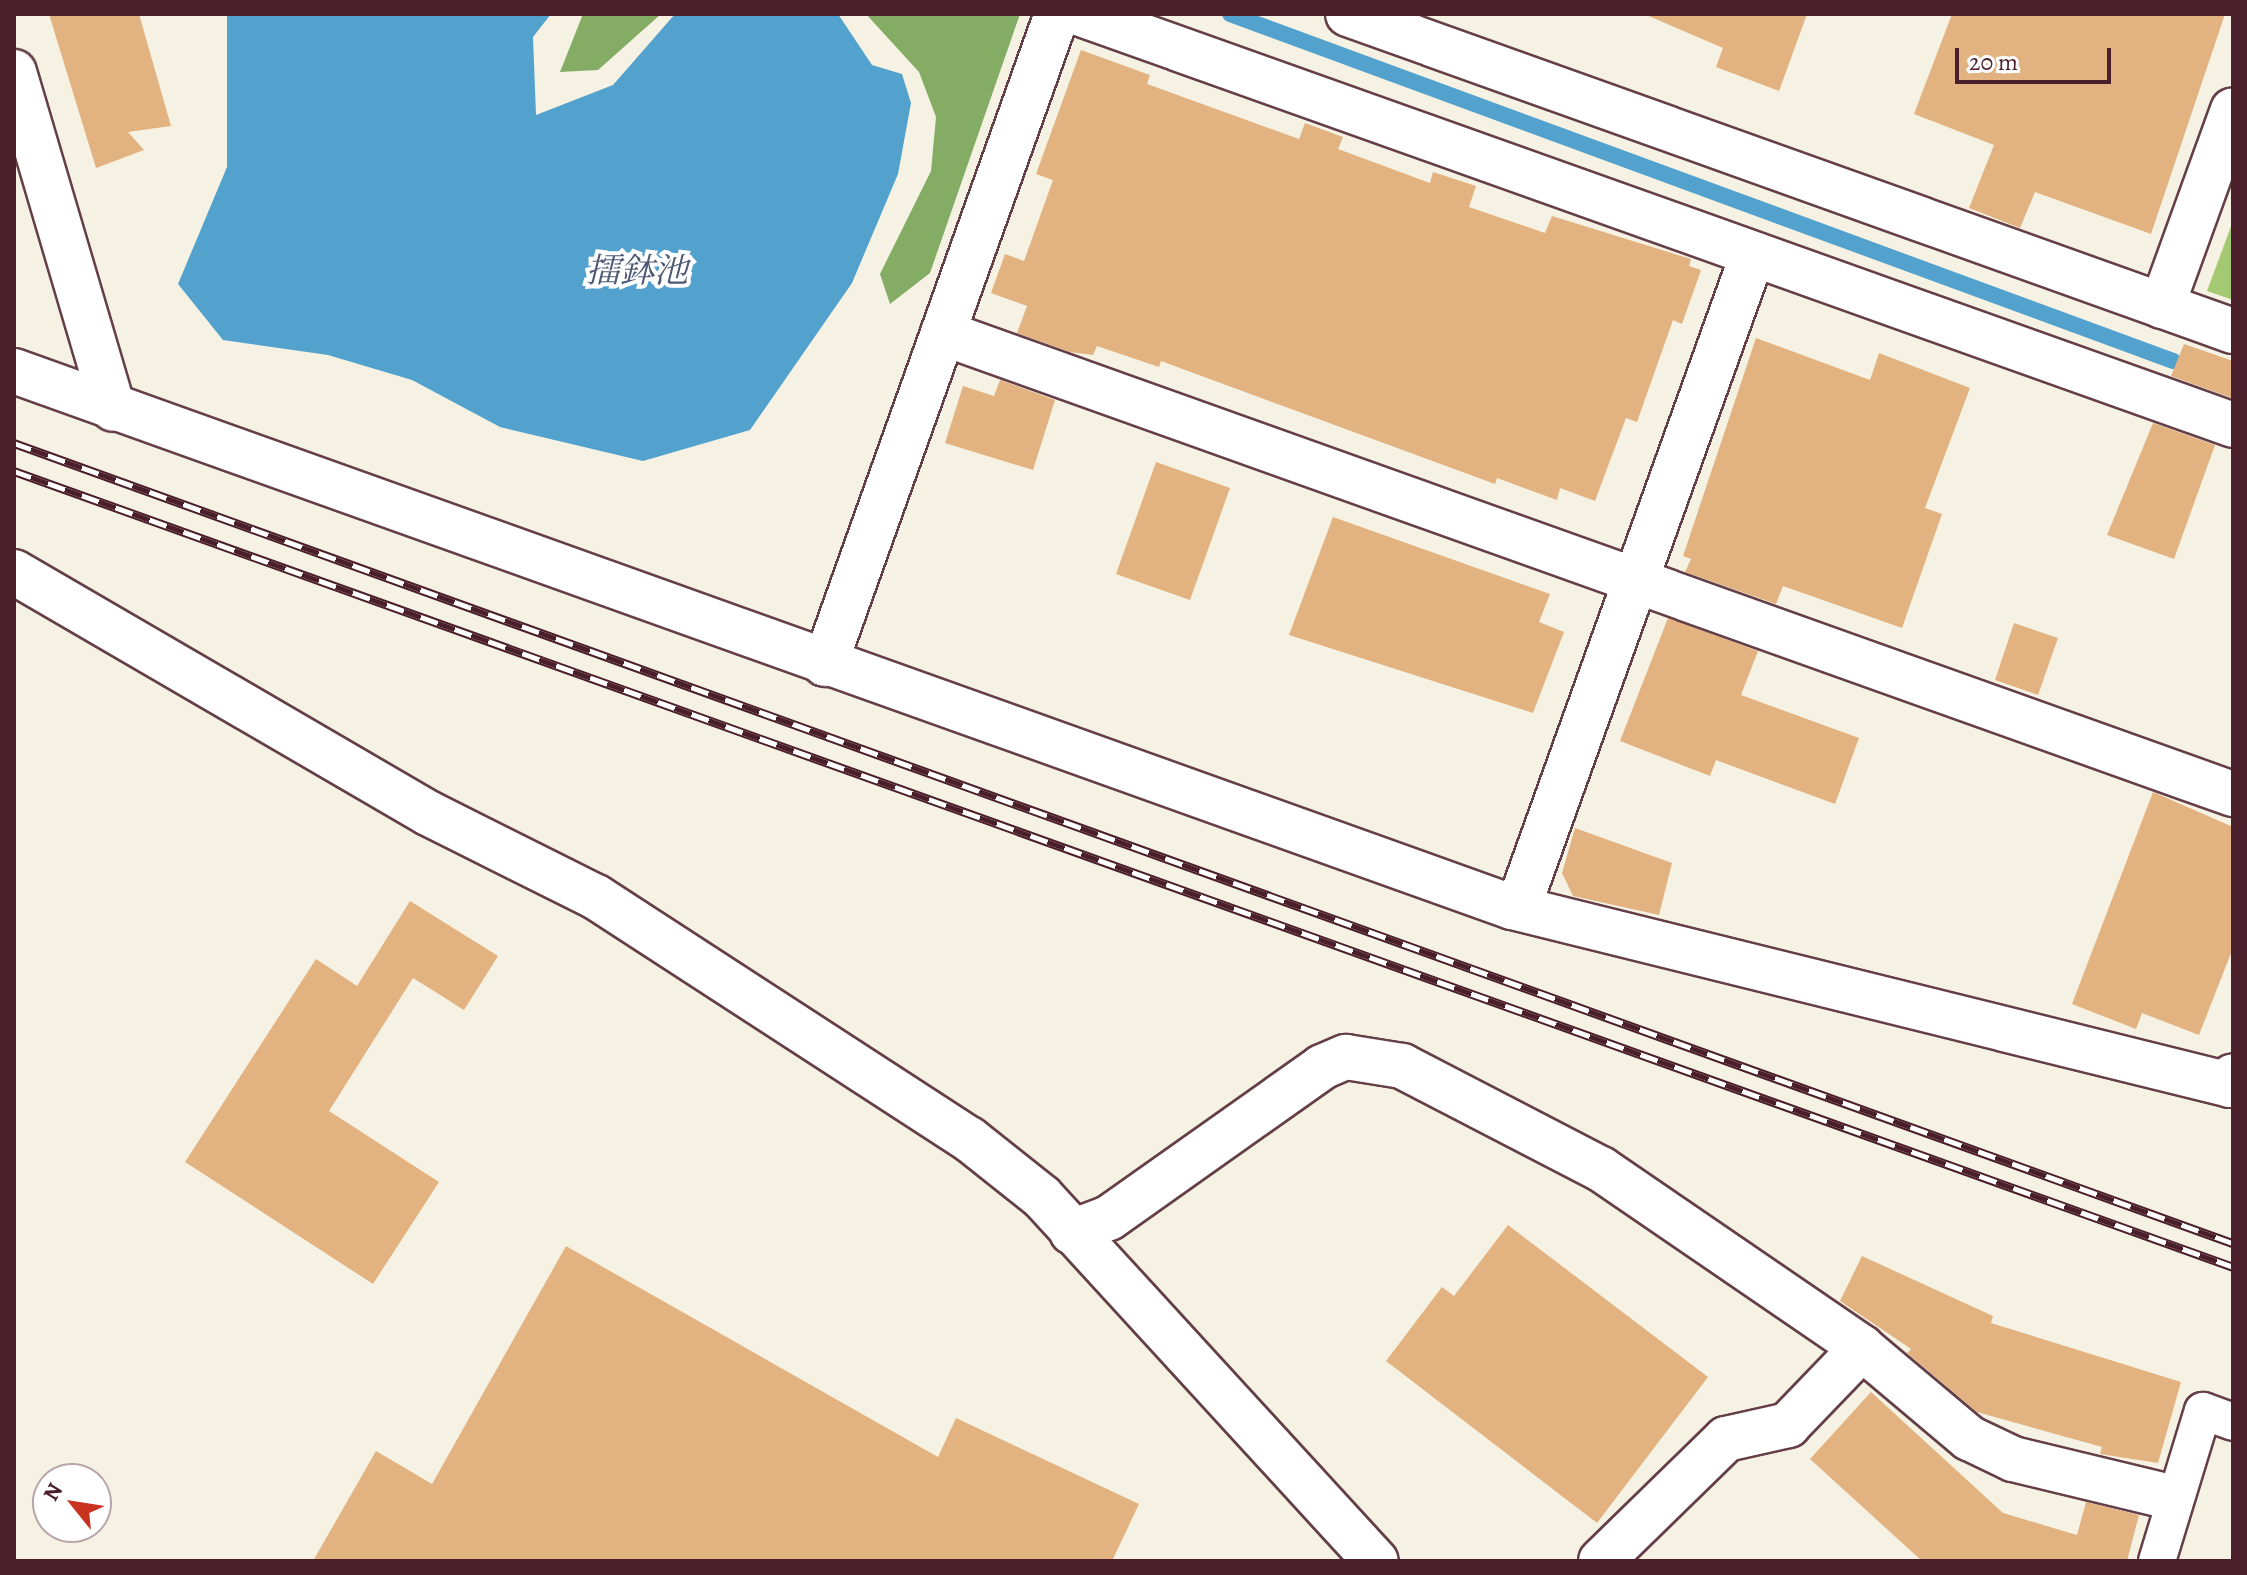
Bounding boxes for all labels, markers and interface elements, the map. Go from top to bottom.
scale bar [1959,32,2115,82]
text: 20 m [1969,46,2018,78]
water label: 擂鉢池 [586,251,688,291]
north arrow [32,1463,112,1543]
text: N [36,1478,70,1506]

